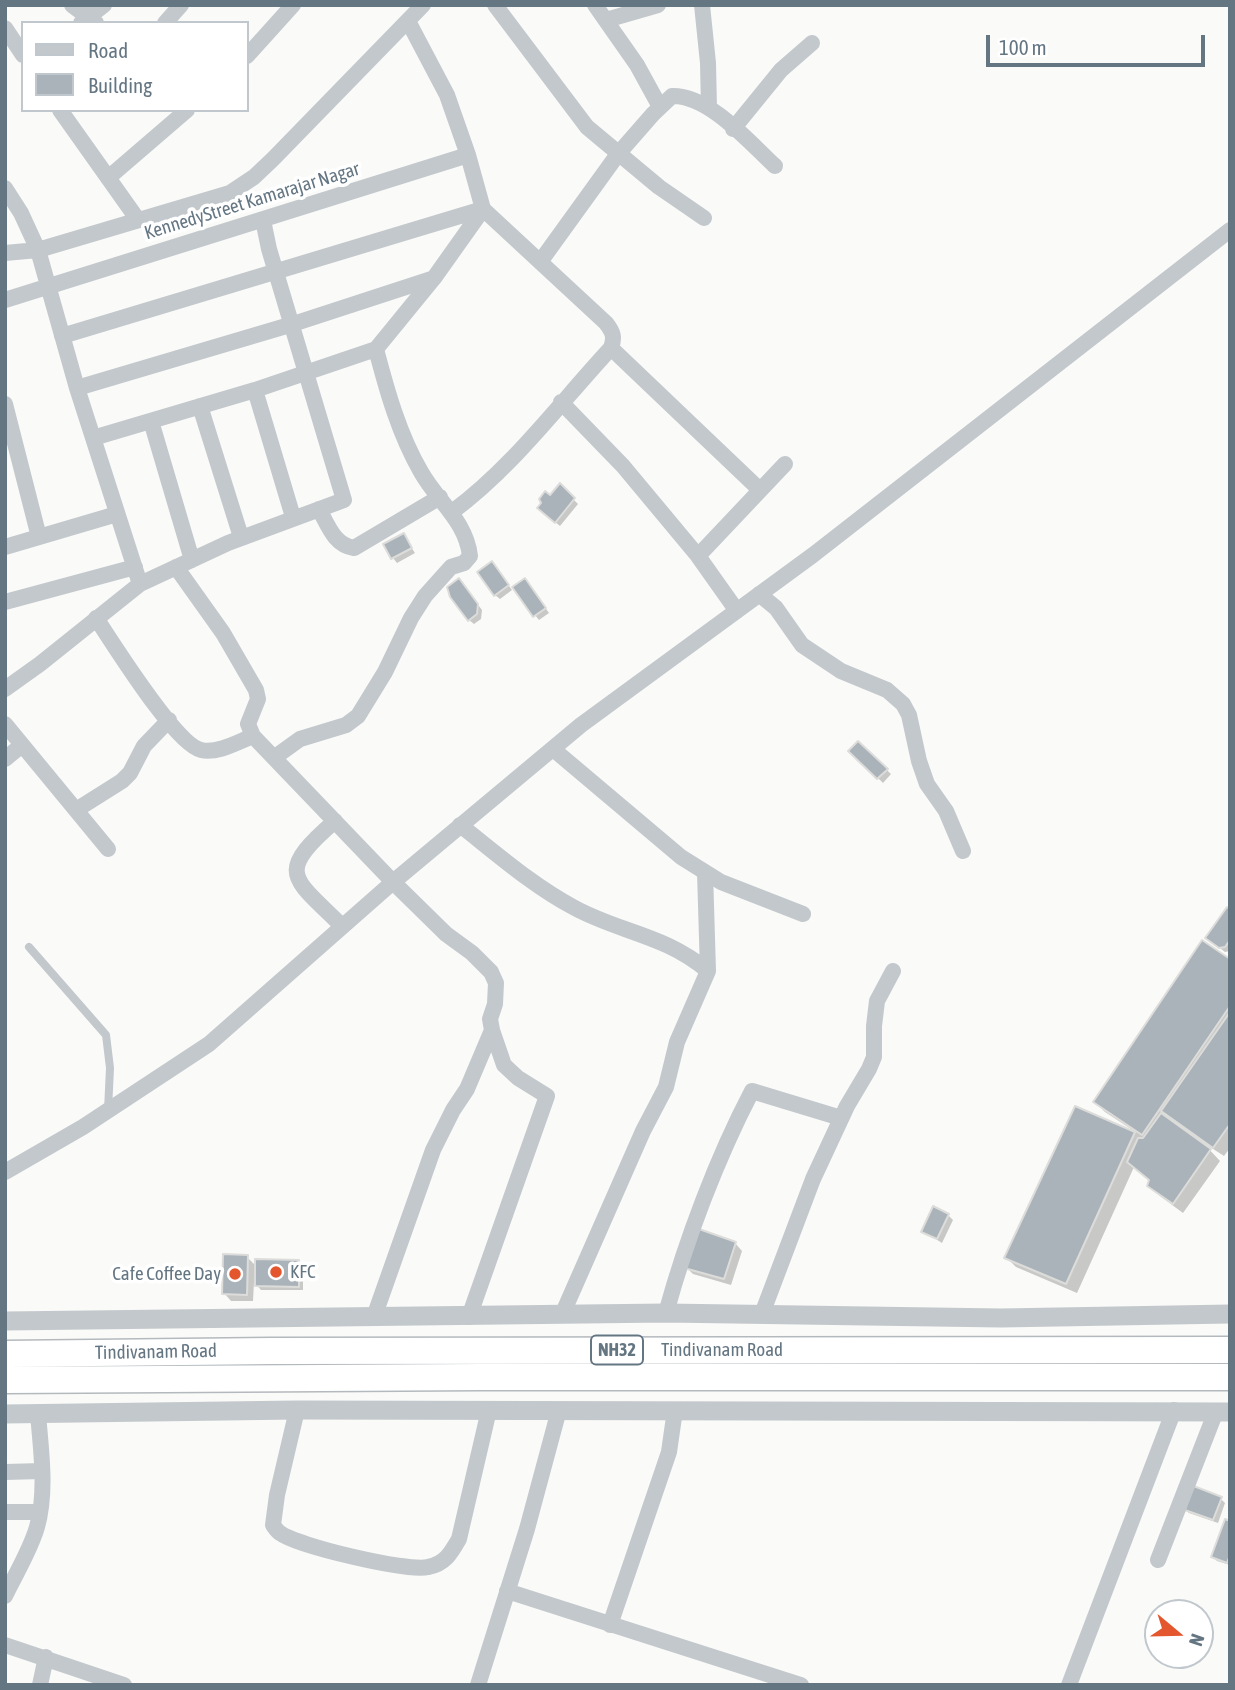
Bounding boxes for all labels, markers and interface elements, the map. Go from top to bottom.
legend [21,21,248,112]
scale bar [990,21,1209,65]
text: 100 m [999,35,1047,59]
text: Road [88,38,128,62]
text: Building [88,73,152,97]
street label: KennedyStreet Kamarajar Nagar [142,157,362,245]
place label: KFC [290,1261,316,1283]
place label: Cafe Coffee Day [112,1263,221,1285]
marker: KFC [268,1264,284,1280]
marker: Cafe Coffee Day [227,1266,243,1282]
road number: NH32 [591,1336,643,1364]
street label: Tindivanam Road [661,1339,783,1361]
street label: Tindivanam Road [95,1340,217,1364]
north arrow [1144,1599,1214,1669]
text: N [1185,1631,1209,1649]

